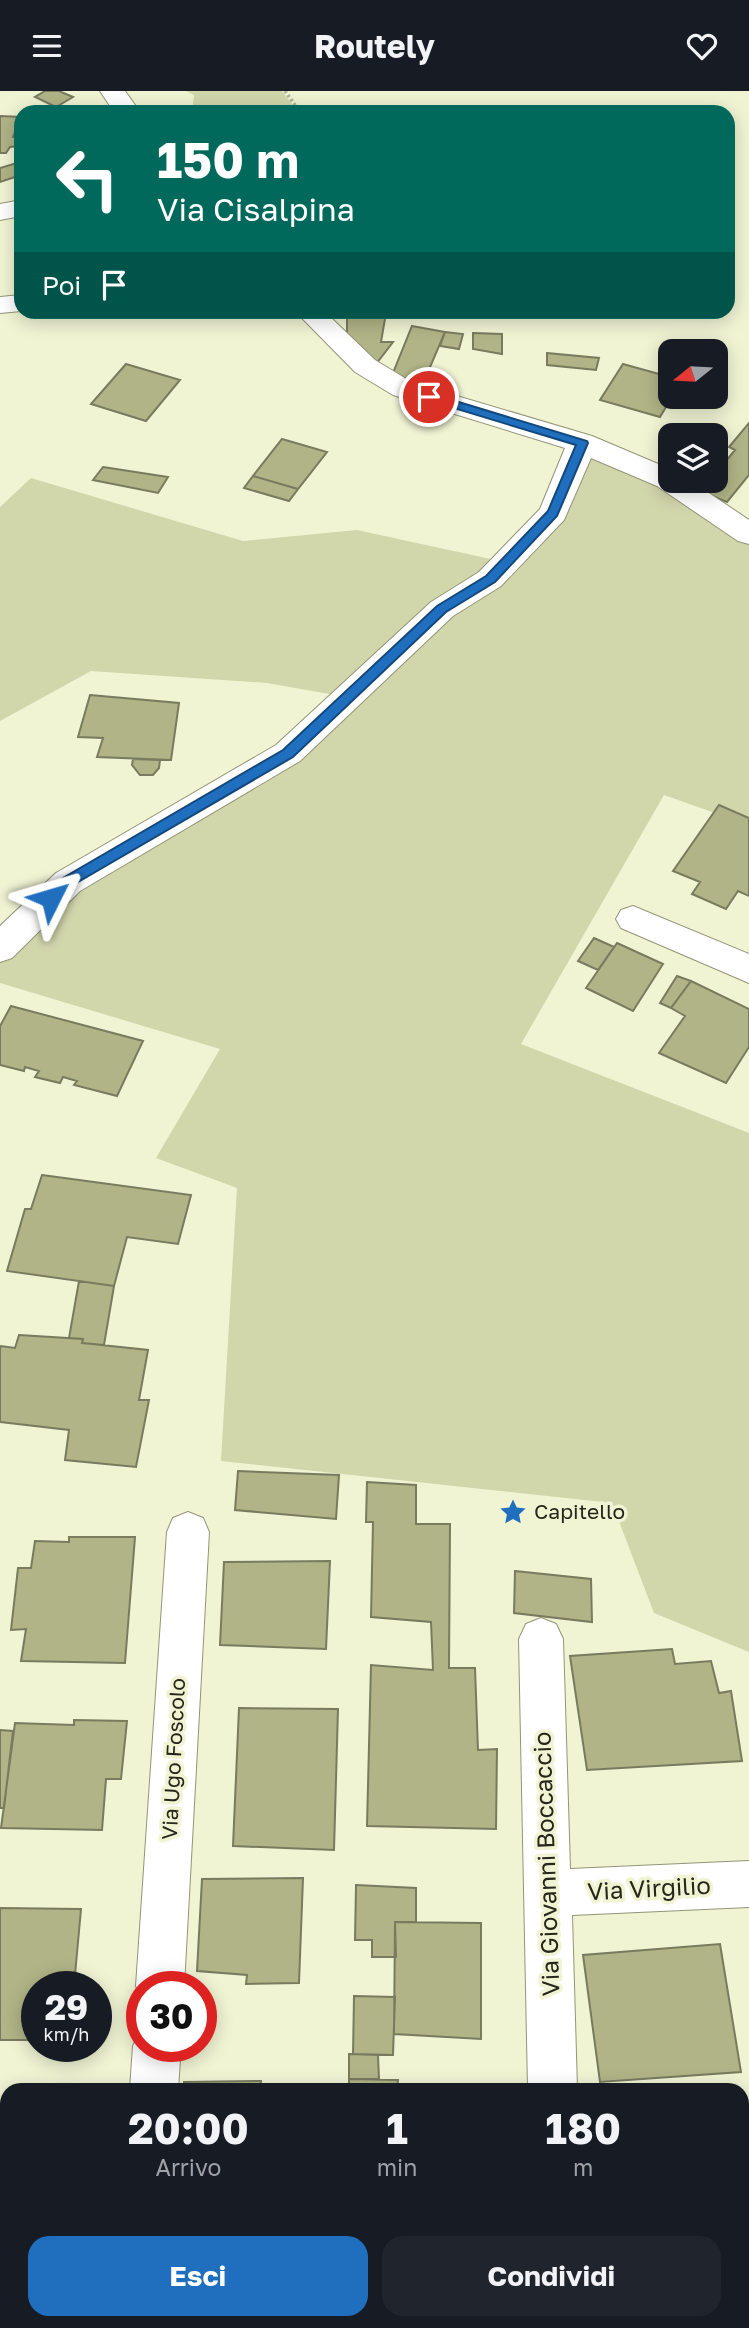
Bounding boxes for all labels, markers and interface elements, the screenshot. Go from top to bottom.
icon: menu [28,27,66,65]
text: Routely [314,27,435,65]
icon: heart [683,27,721,65]
text: 150 m [157,130,299,189]
icon: left [42,133,133,224]
text: Via Cisalpina [157,190,355,228]
icon: arrive [95,266,133,304]
text: Poi [42,270,81,301]
north arrow [658,339,728,409]
map controls [658,339,728,493]
pin [399,367,459,427]
icon: arrive [410,378,448,416]
button: layers [658,423,728,493]
position arrow [14,861,88,935]
place icon: Capitello [498,1497,528,1527]
place label: Capitello [534,1498,625,1524]
street label: Via Ugo Foscolo [156,1677,190,1841]
street label: Via Giovanni Boccaccio [526,1731,565,1997]
street label: Via Virgilio [587,1870,711,1905]
speed limit sign: 30 [126,1971,217,2062]
text: 29 [45,1986,88,2028]
text: km/h [44,2023,89,2045]
text: 20:00 [128,2103,249,2153]
text: 1 [386,2103,408,2153]
text: 180 [545,2103,621,2153]
text: Arrivo [155,2153,221,2181]
text: min [377,2153,417,2181]
text: m [573,2153,593,2181]
button: Esci [28,2236,368,2316]
button: Condividi [382,2236,721,2316]

